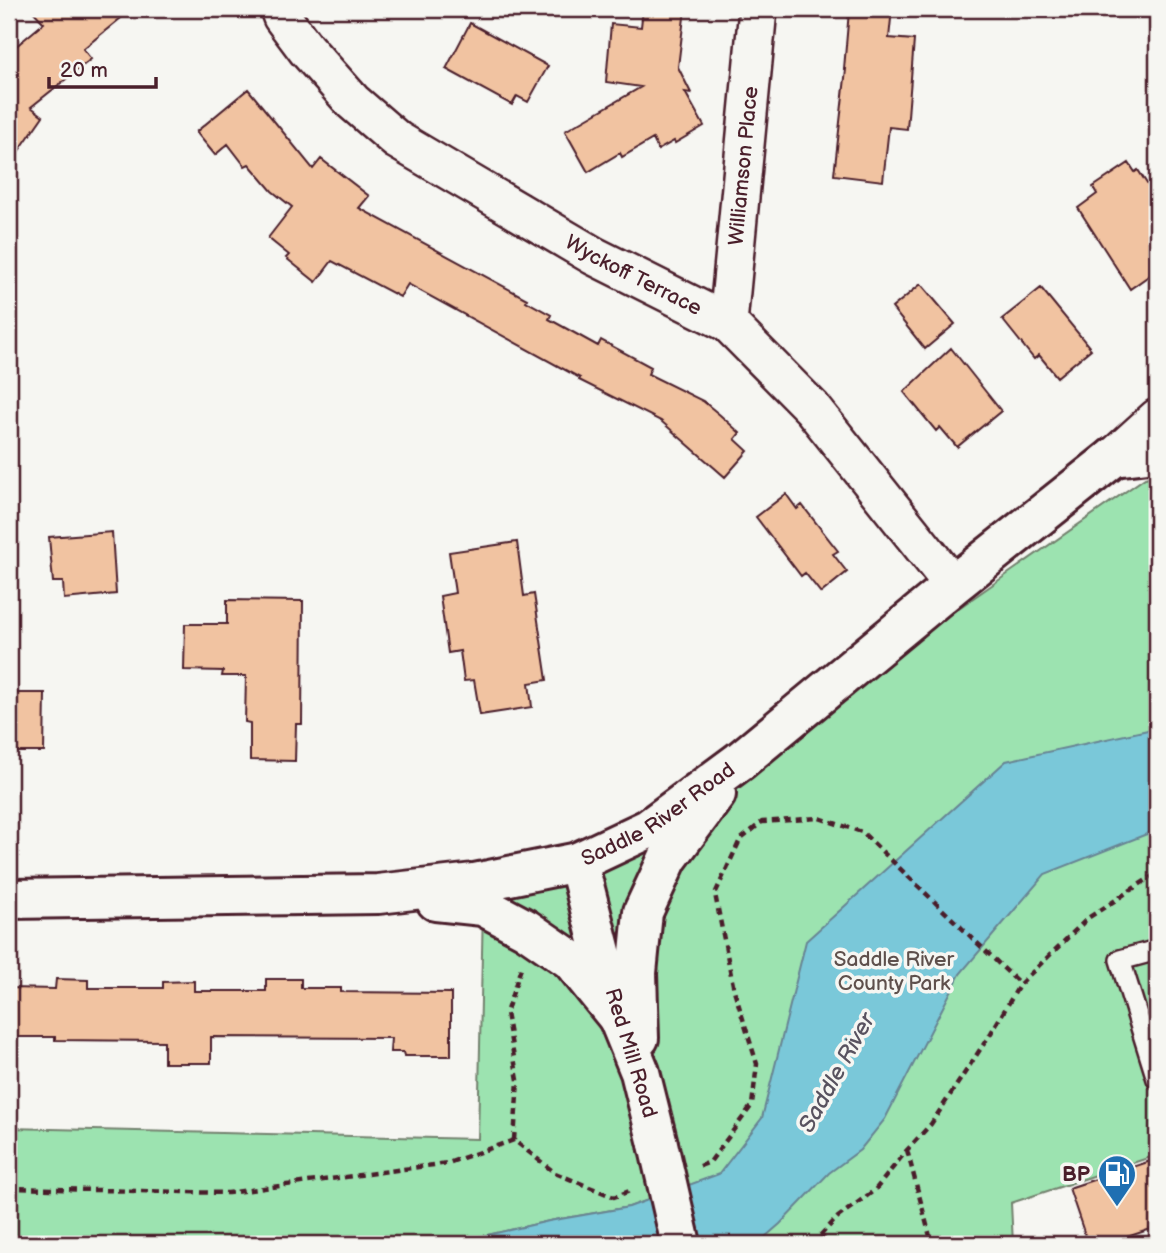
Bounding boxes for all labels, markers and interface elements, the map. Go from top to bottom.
scale bar [49,46,156,90]
text: 20 m [60,58,108,83]
street label: Williamson Place [723,85,763,246]
street label: Wyckoff Terrace [561,229,706,320]
street label: Saddle River Road [577,757,739,871]
park label: Saddle River County Park [834,947,955,996]
street label: Red Mill Road [599,985,663,1121]
water label: Saddle River [793,1007,882,1138]
fuel station icon: BP [1096,1153,1138,1208]
place label: BP [1062,1162,1091,1187]

